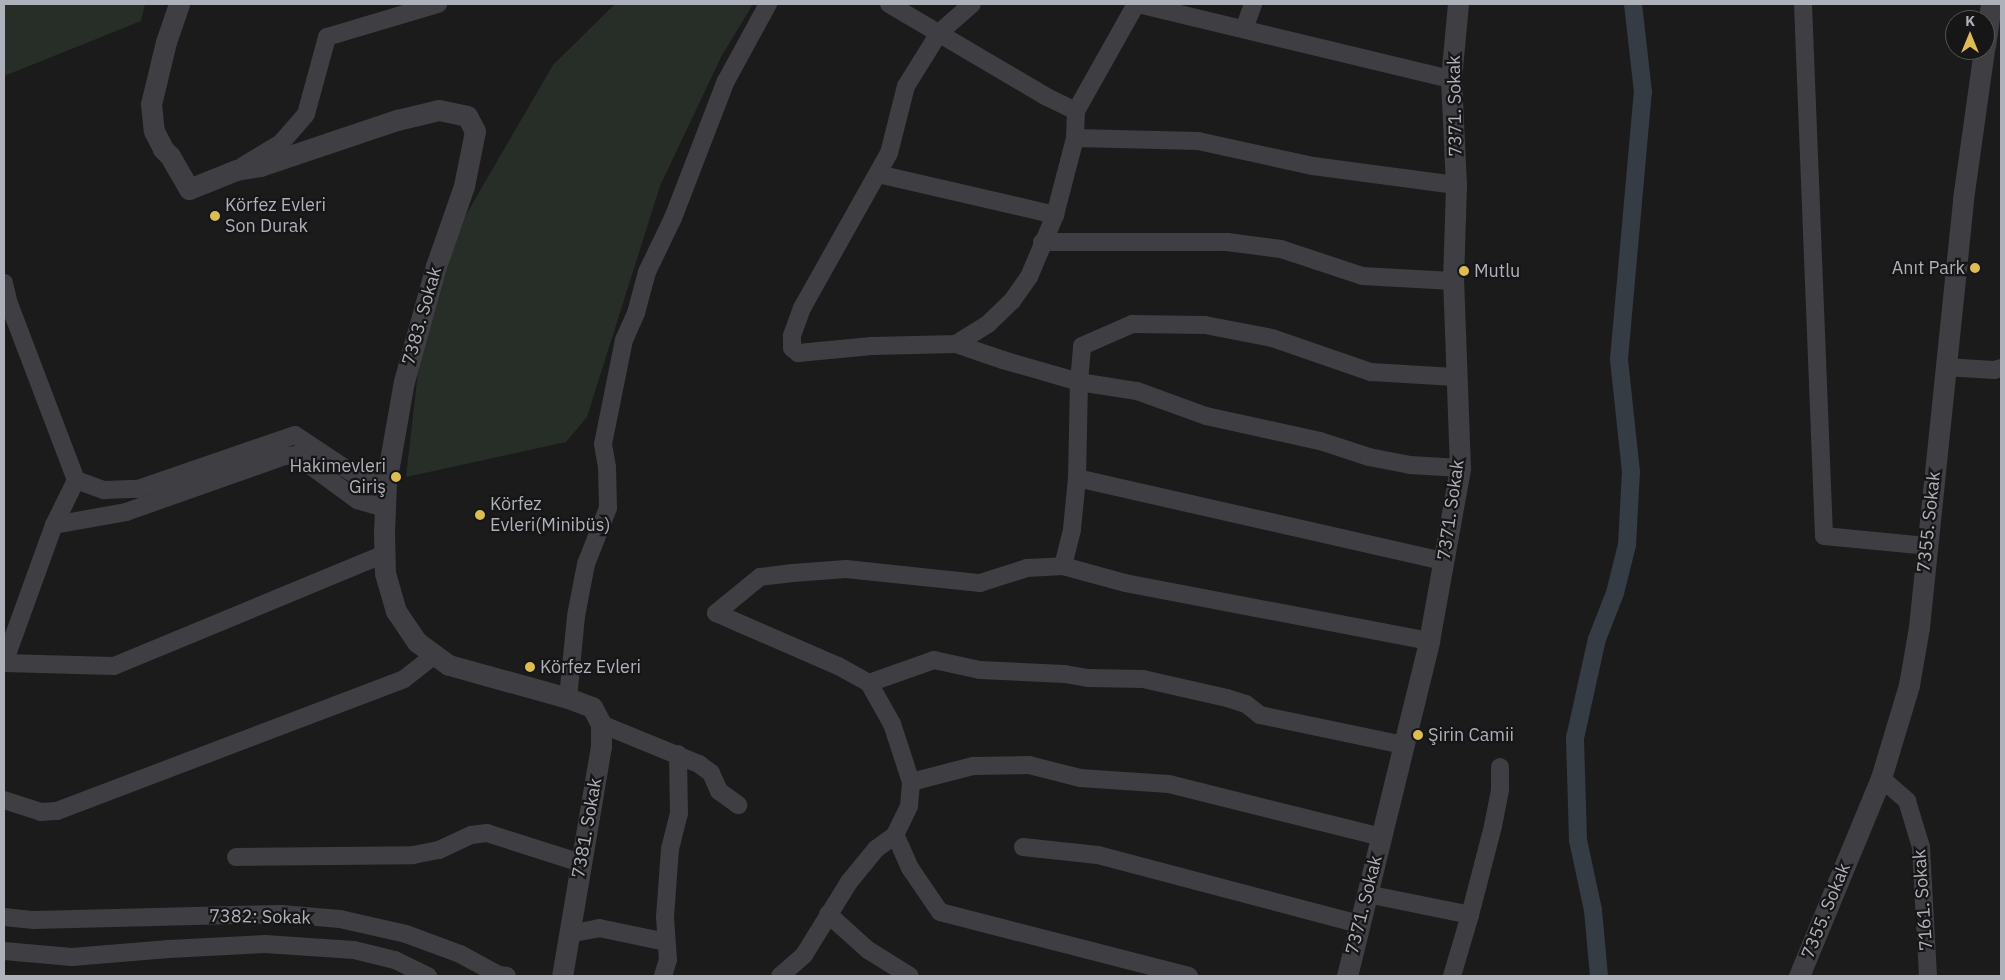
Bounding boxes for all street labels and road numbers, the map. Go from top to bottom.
street label: 7371. Sokak [1443,55,1467,157]
street label: 7383. Sokak [398,264,446,368]
street label: 7371. Sokak [1433,458,1469,562]
street label: 7355. Sokak [1913,470,1945,574]
street label: 7381. Sokak [568,776,606,880]
street label: 7161. Sokak [1909,849,1937,951]
street label: 7371. Sokak [1341,853,1387,957]
street label: 7355. Sokak [1797,860,1855,962]
street label: 7382: Sokak [209,905,311,929]

